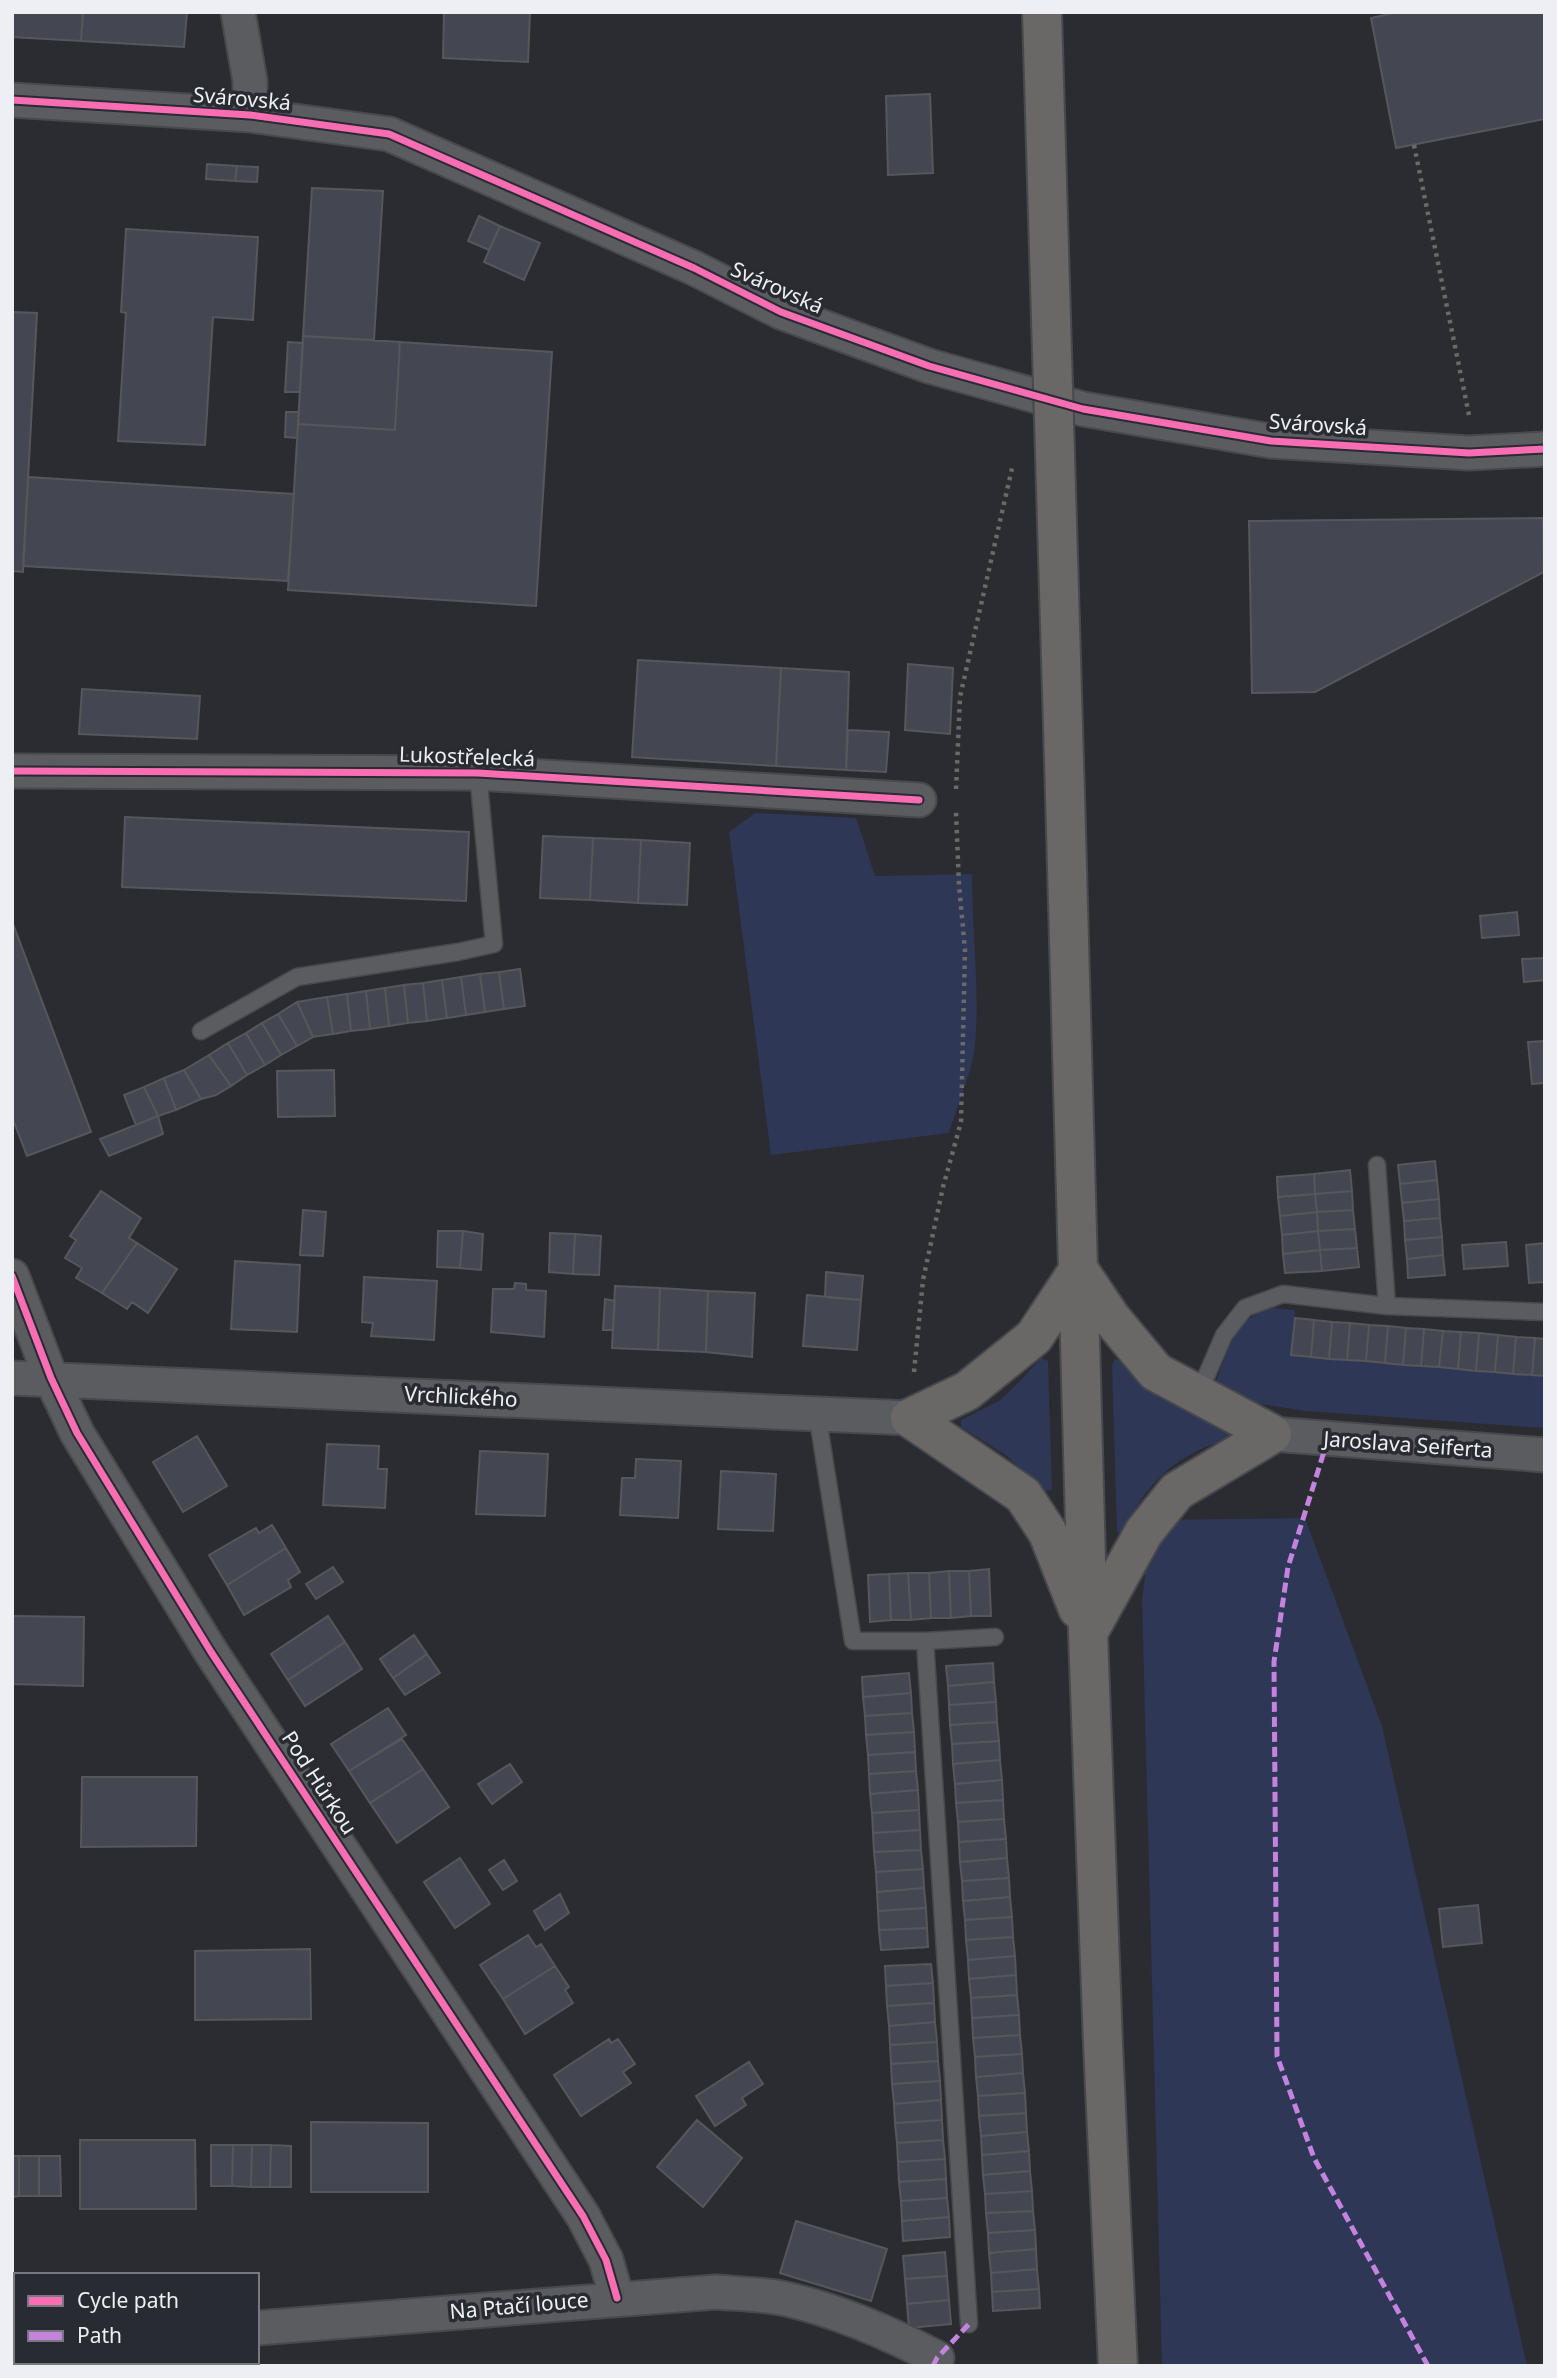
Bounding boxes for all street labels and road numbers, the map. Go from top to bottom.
street label: Svárovská [192,80,292,116]
street label: Svárovská [727,254,828,320]
street label: Svárovská [1268,407,1368,441]
street label: Lukostřelecká [399,740,535,772]
street label: Vrchlického [404,1379,518,1413]
street label: Jaroslava Seiferta [1321,1424,1494,1464]
street label: Pod Hůrkou [276,1725,364,1840]
street label: Na Ptačí louce [448,2285,590,2325]

